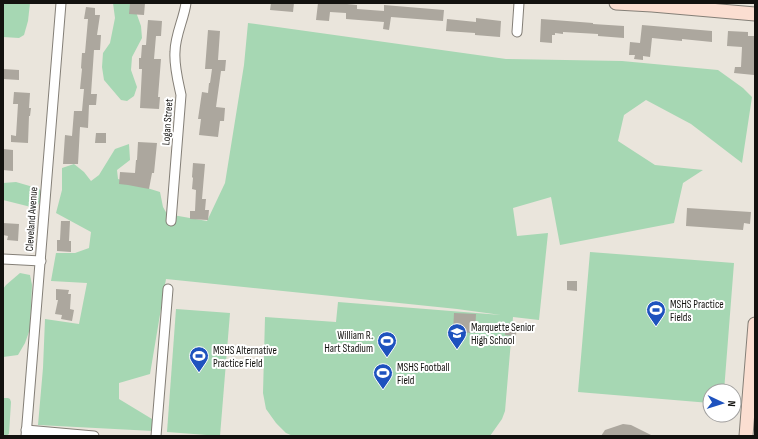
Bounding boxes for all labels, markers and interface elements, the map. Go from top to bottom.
street label: Logan Street [159,98,176,146]
street label: Cleveland Avenue [23,186,40,252]
place label: MSHS Practice Fields [670,298,724,324]
sports icon: MSHS Practice Fields [645,299,667,327]
place label: Marquette Senior High School [471,321,535,347]
school or university icon: Marquette Senior High School [446,322,468,350]
place label: William R. Hart Stadium [324,329,373,355]
sports icon: William R. Hart Stadium [376,330,398,358]
place label: MSHS Alternative Practice Field [213,344,277,370]
sports icon: MSHS Alternative Practice Field [188,345,210,373]
place label: MSHS Football Field [397,361,450,387]
sports icon: MSHS Football Field [372,362,394,390]
north arrow [702,383,742,423]
text: N [725,400,738,407]

